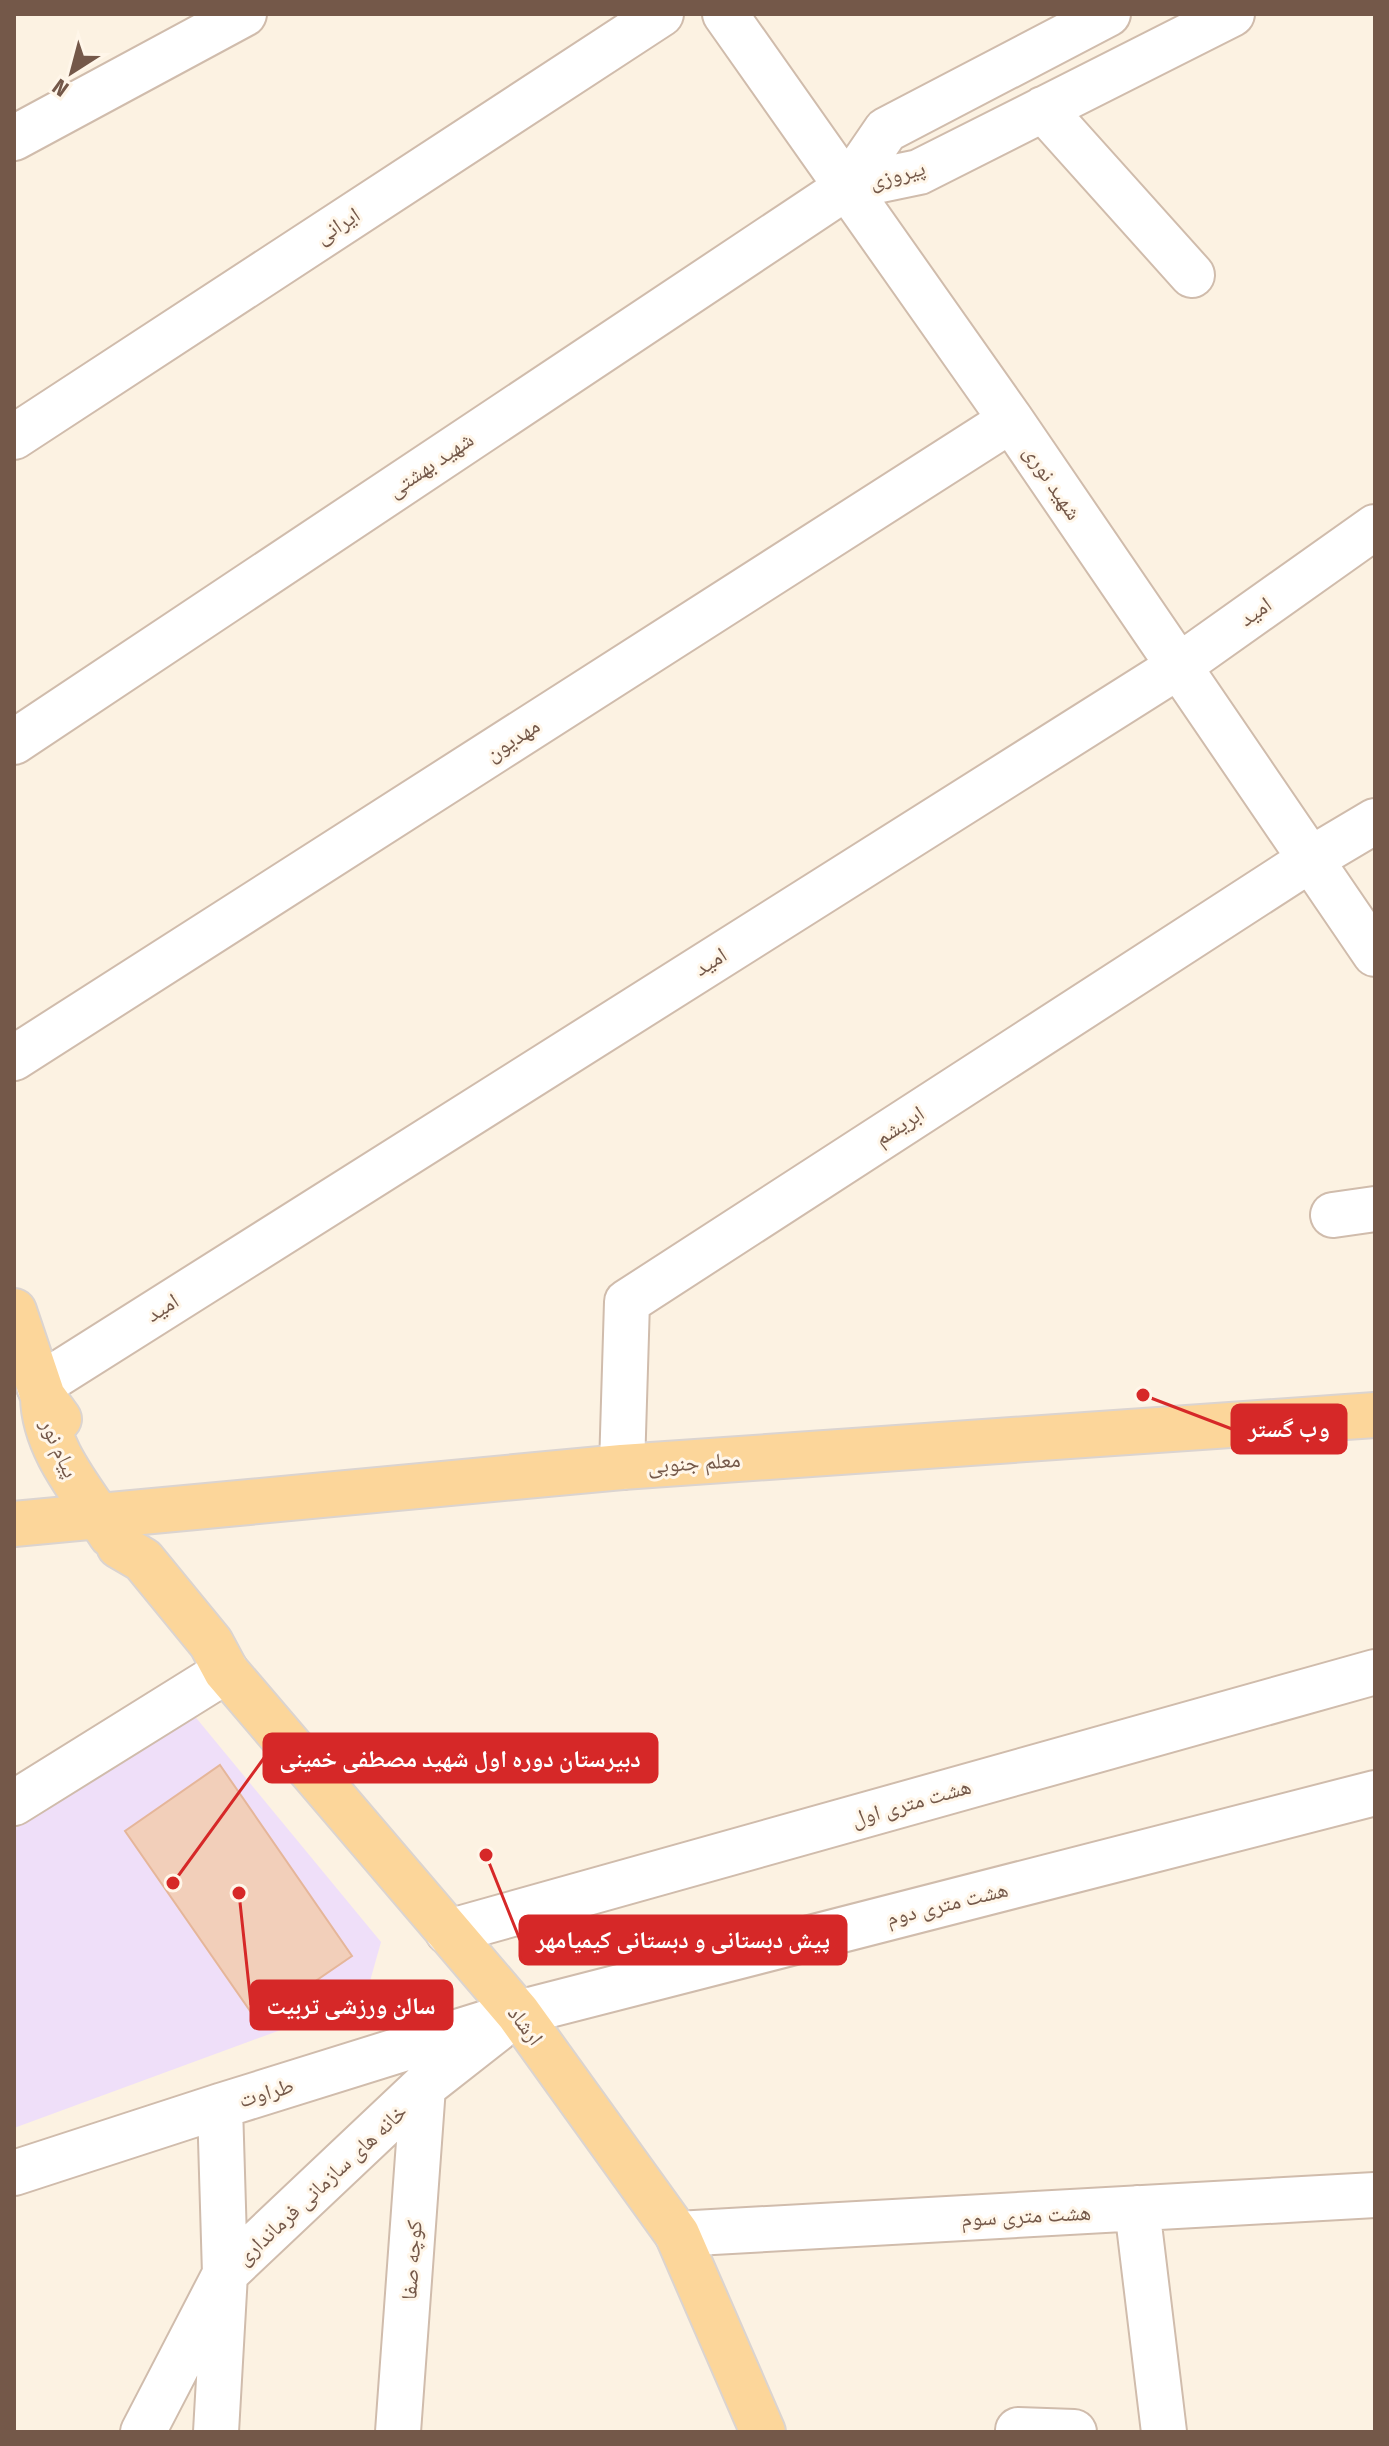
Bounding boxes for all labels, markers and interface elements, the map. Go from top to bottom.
north arrow [32,32,112,112]
text: N [47,73,74,103]
street label: پیروزی [866,154,928,195]
street label: ایرانی [310,201,365,250]
street label: شهید بهشتی [382,426,479,503]
street label: شهید نوری [1018,440,1087,525]
street label: امید [1234,591,1277,632]
street label: مهدیون [480,712,545,767]
street label: امید [689,941,732,982]
street label: ابریشم [869,1099,930,1152]
street label: امید [141,1287,184,1328]
callout: وب گستر [1232,1405,1346,1453]
street label: پیام نور [33,1414,84,1482]
text: وب گستر [1247,1415,1330,1443]
street label: معلم جنوبی [647,1446,742,1480]
callout: دبیرستان دوره اول شهید مصطفی خمینی [264,1734,657,1782]
text: دبیرستان دوره اول شهید مصطفی خمینی [279,1745,641,1773]
street label: هشت متری اول [848,1773,974,1832]
street label: هشت متری دوم [883,1875,1011,1933]
callout: پیش دبستانی و دبستانی کیمیامهر [520,1916,846,1964]
text: پیش دبستانی و دبستانی کیمیامهر [535,1926,830,1954]
callout: سالن ورزشی تربیت [251,1981,452,2029]
text: سالن ورزشی تربیت [266,1992,436,2020]
street label: ارشاد [502,2000,549,2051]
street label: طراوت [235,2071,297,2114]
street label: خانه های سازمانی فرمانداری [230,2098,413,2271]
street label: هشت متری سوم [960,2199,1092,2233]
street label: کوچه صفا [395,2219,428,2301]

